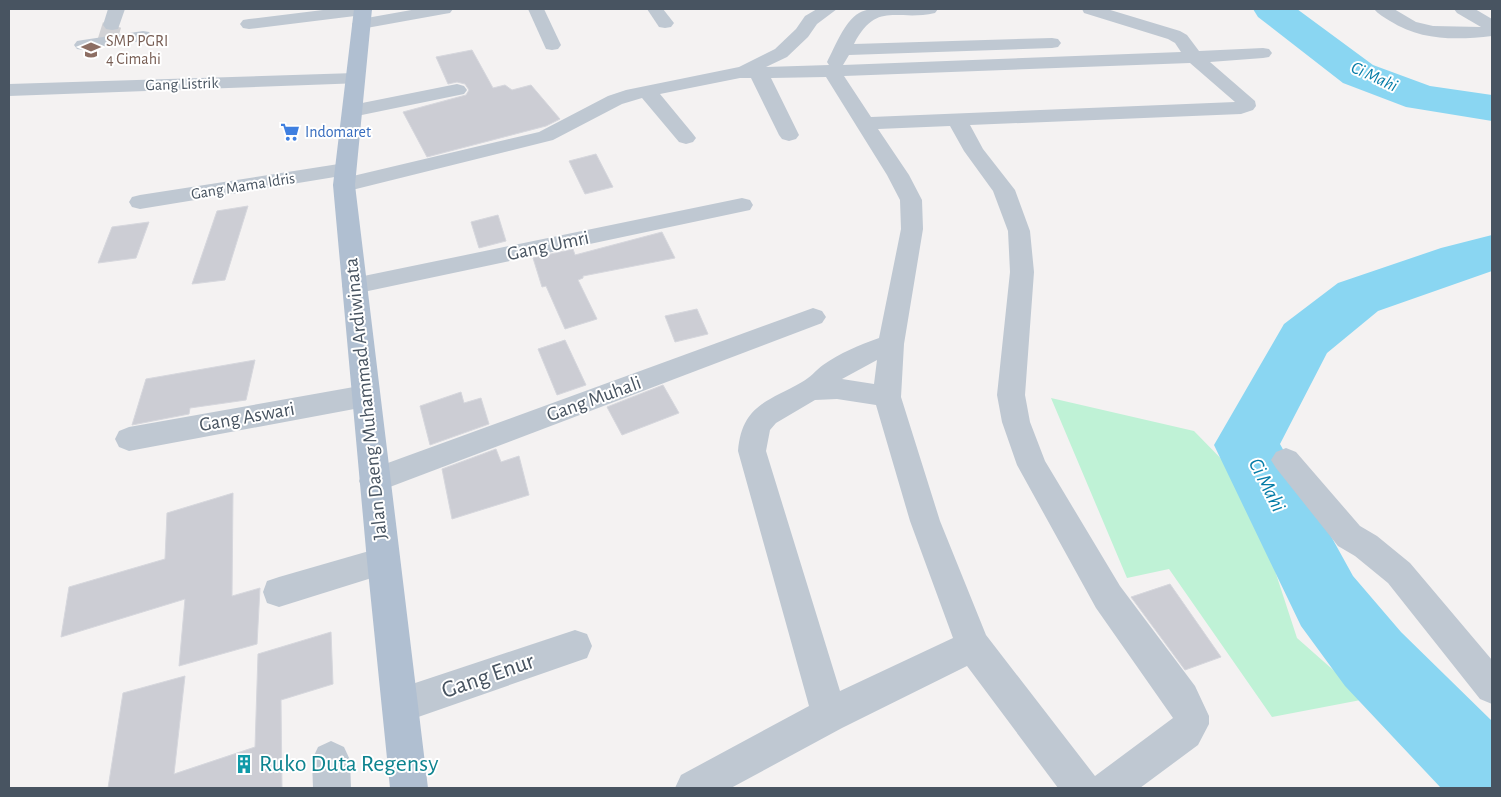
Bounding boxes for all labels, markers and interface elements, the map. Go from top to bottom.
place label: SMP PGRI 4 Cimahi [106,33,168,67]
school or university icon: SMP PGRI 4 Cimahi [80,39,102,61]
water label: Ci Mahi [1348,58,1400,96]
street label: Gang Listrik [145,75,220,93]
supermarket icon: Indomaret [279,121,301,143]
place label: Indomaret [305,124,371,140]
street label: Gang Mama Idris [190,170,296,202]
street label: Gang Umri [505,228,591,264]
street label: Jalan Daeng Muhammad Ardiwinata [341,257,391,541]
street label: Gang Muhali [544,373,644,425]
street label: Gang Aswari [198,399,296,435]
water label: Ci Mahi [1245,455,1290,516]
street label: Gang Enur [438,649,538,703]
place label: Ruko Duta Regensy [259,752,438,776]
building icon: Ruko Duta Regensy [233,753,255,775]

